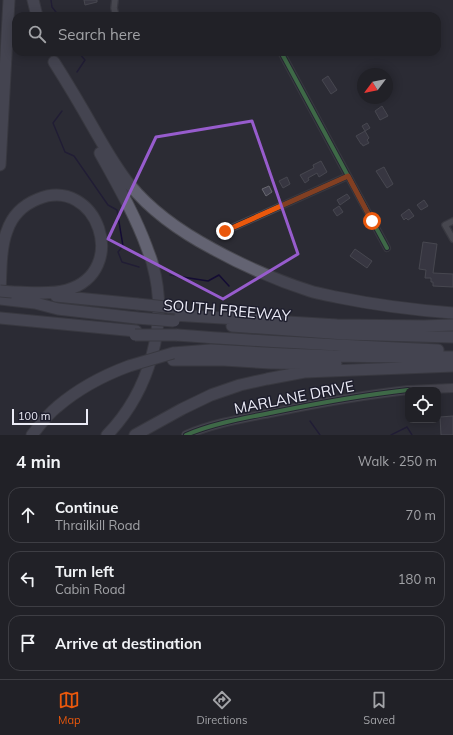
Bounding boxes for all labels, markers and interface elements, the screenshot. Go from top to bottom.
search box [12,12,441,56]
icon: search [26,23,48,45]
text: Search here [58,25,140,44]
north arrow [357,68,393,104]
route start [363,212,381,230]
route end [216,222,234,240]
street label: SOUTH FREEWAY [163,295,292,325]
street label: MARLANE DRIVE [232,376,356,418]
map controls [405,387,441,423]
button: locate [405,387,441,423]
scale bar [12,407,88,426]
text: 100 m [18,409,50,423]
text: 4 min [16,451,61,472]
text: Walk · 250 m [358,453,437,469]
text: Continue [55,498,118,517]
icon: ahead [17,504,39,526]
text: 70 m [406,507,436,523]
text: Thrailkill Road [55,517,140,533]
text: Turn left [55,562,114,581]
icon: left [17,568,39,590]
text: 180 m [398,571,436,587]
text: Cabin Road [55,581,125,597]
icon: arrive [17,632,39,654]
text: Arrive at destination [55,634,202,653]
tab: Map [58,689,81,727]
tab: Directions [197,689,247,727]
tab: Saved [363,689,395,727]

